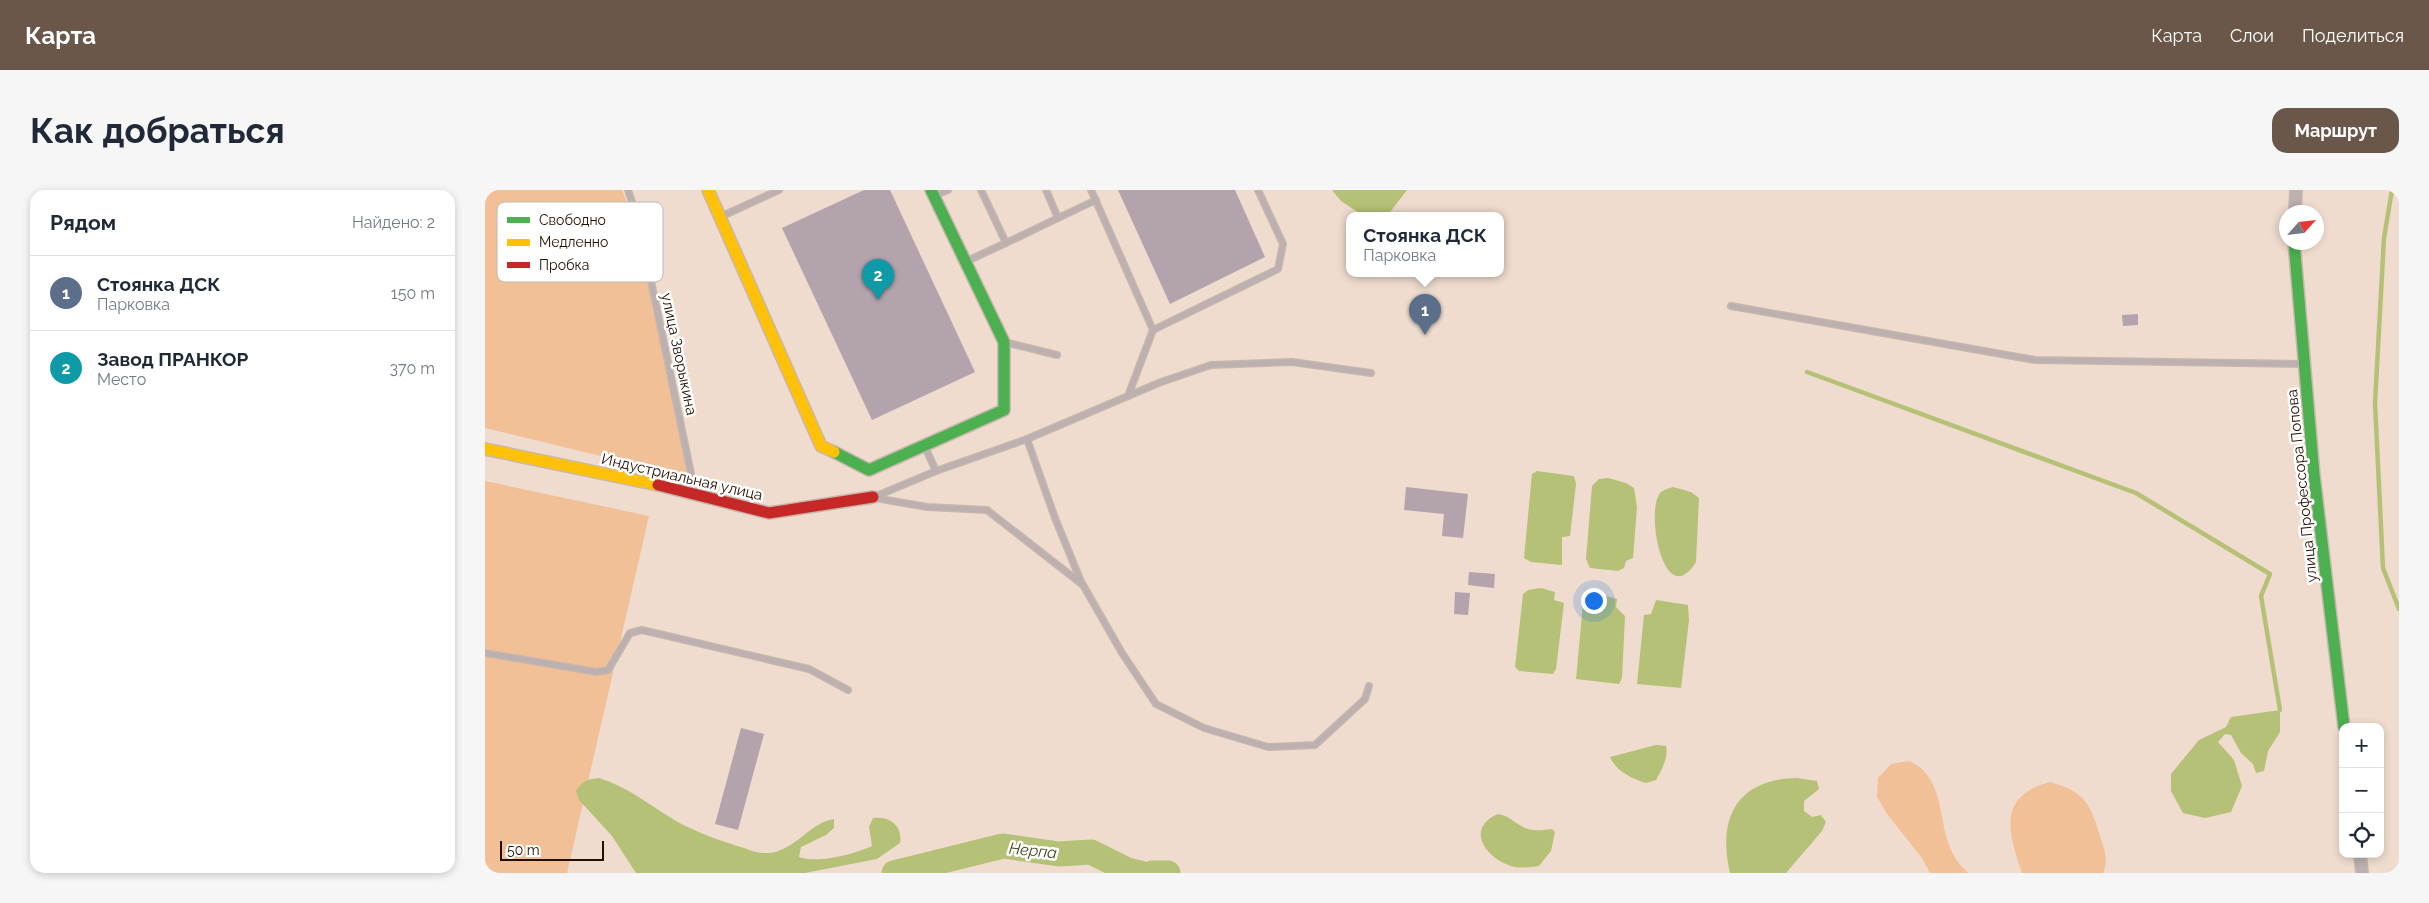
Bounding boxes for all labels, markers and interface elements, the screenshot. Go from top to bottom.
text: Карта [25,21,96,50]
text: Карта [2151,25,2202,46]
text: Слои [2230,25,2274,46]
text: Поделиться [2302,25,2404,46]
button: Маршрут [2272,108,2399,153]
text: Как добраться [30,110,285,151]
legend [497,202,663,282]
north arrow [2279,205,2324,250]
text: Рядом [50,210,116,235]
text: Свободно [539,212,606,228]
popup [1346,212,1504,277]
text: Найдено: 2 [352,213,435,232]
text: Стоянка ДСК [1363,224,1487,246]
text: Медленно [539,234,608,250]
text: Парковка [1363,246,1436,265]
text: Пробка [539,257,589,273]
pin: 2 [862,259,894,300]
text: Стоянка ДСК [97,273,220,295]
text: 1 [62,284,70,303]
text: 150 m [391,284,435,303]
street label: улица Зворыкина [657,291,701,417]
pin: 1 [1409,294,1441,335]
text: Парковка [97,295,170,314]
text: Завод ПРАНКОР [97,348,248,370]
text: 2 [61,359,71,378]
text: 370 m [389,359,435,378]
text: Место [97,370,146,389]
street label: улица Профессора Попова [2283,388,2321,584]
street label: Индустриальная улица [600,450,764,504]
your location [1581,588,1607,614]
map controls [2339,723,2384,858]
button: + [2339,723,2384,768]
button: − [2339,768,2384,813]
button: locate [2339,813,2384,858]
scale bar [500,838,604,861]
water label: Нерпа [1008,839,1058,863]
text: 50 m [507,842,540,858]

